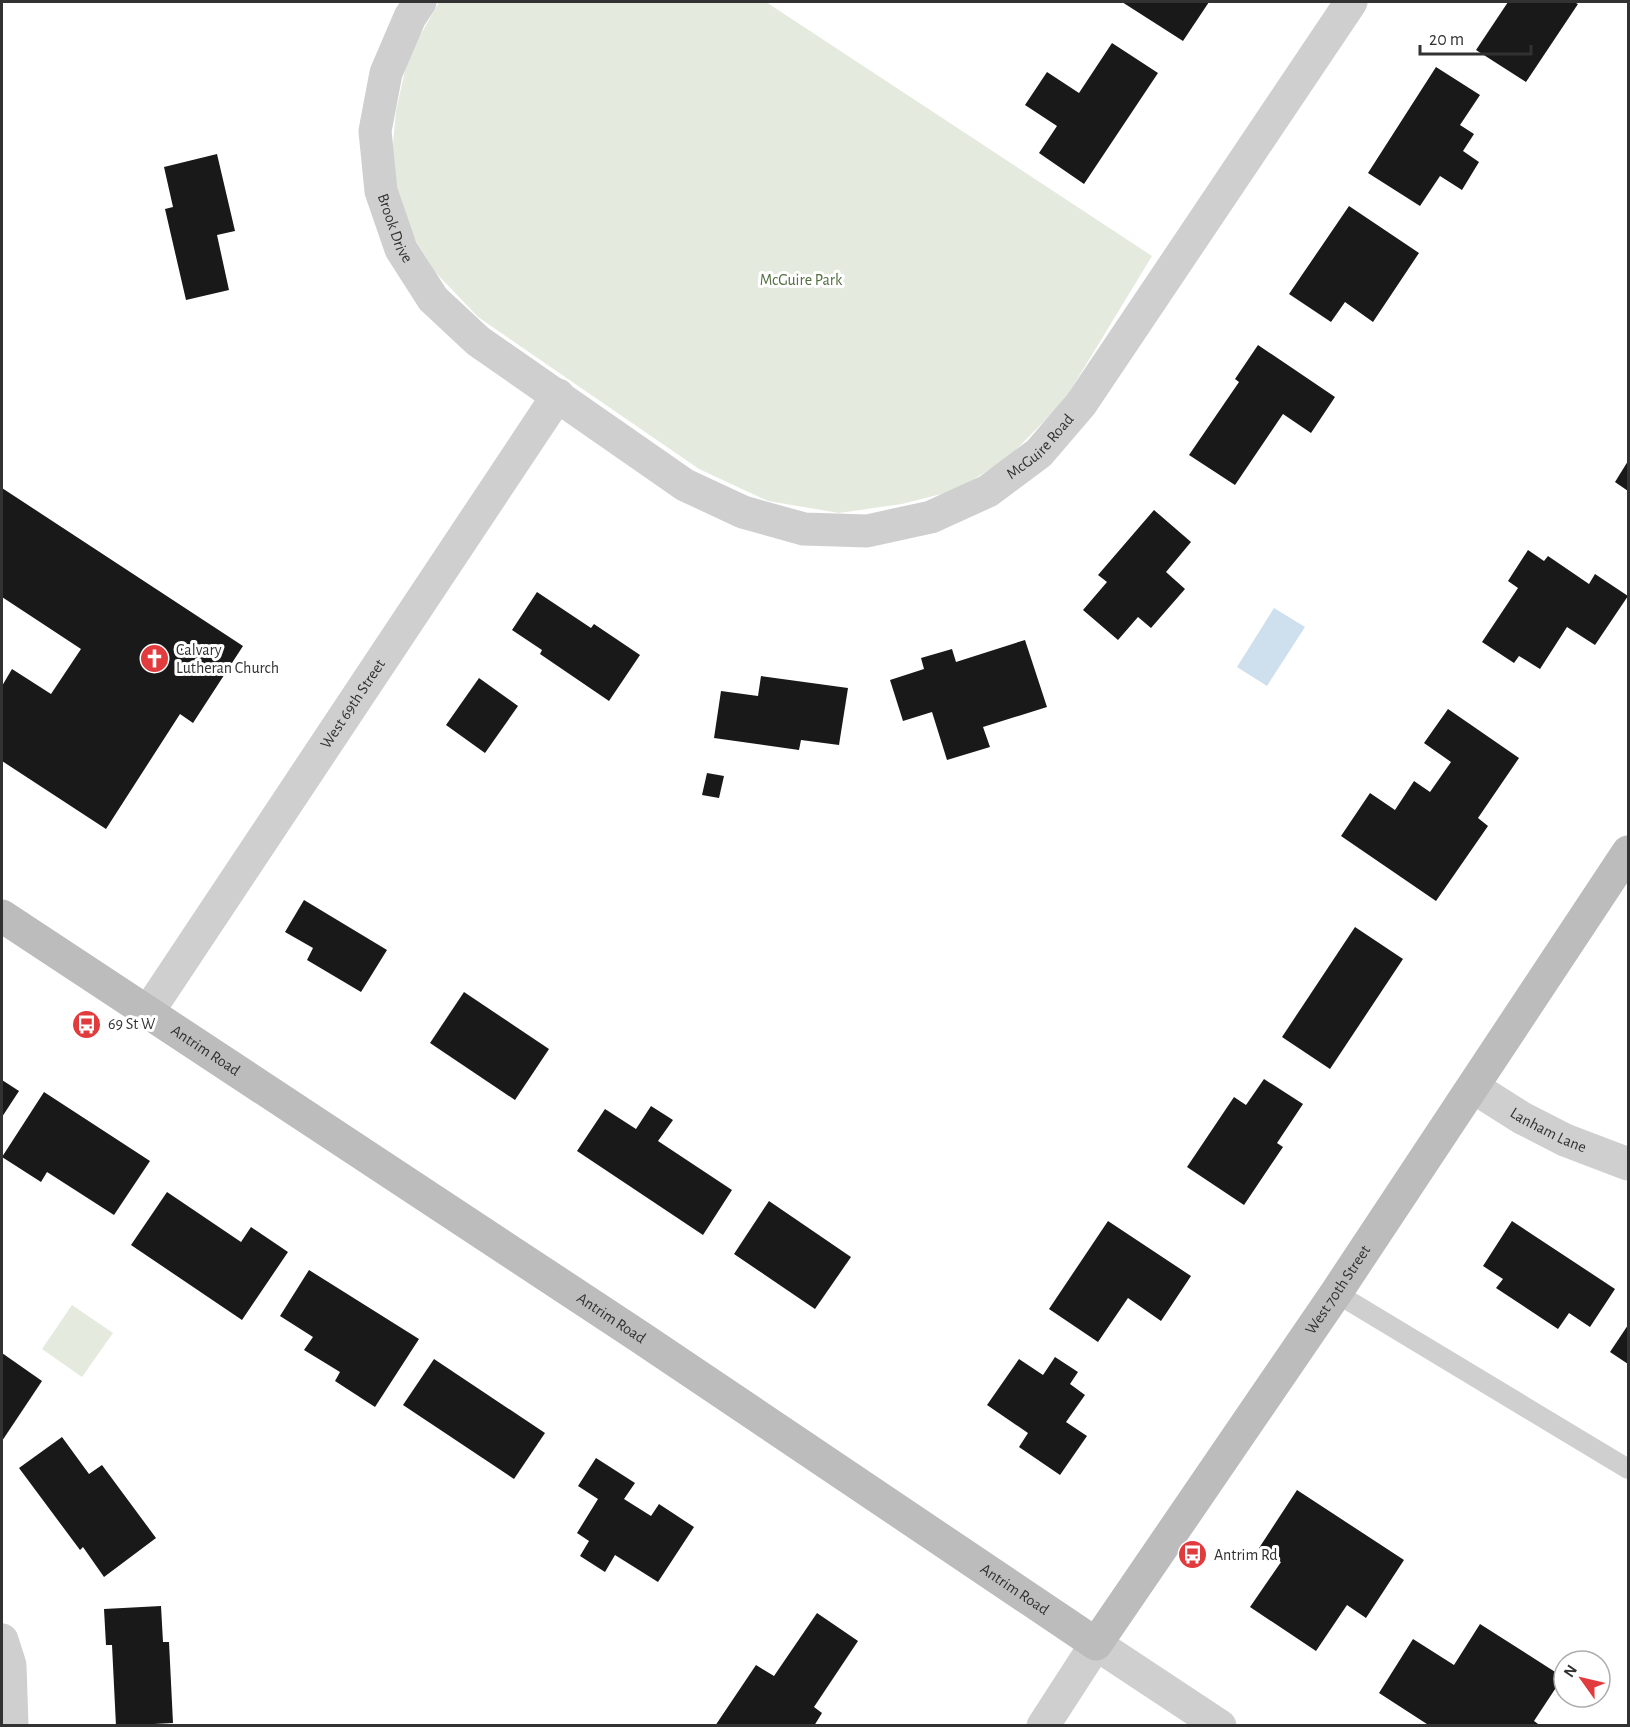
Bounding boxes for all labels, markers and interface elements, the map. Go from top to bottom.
scale bar [1420,18,1531,56]
text: 20 m [1429,31,1464,49]
street label: Brook Drive [375,192,416,266]
park label: McGuire Park [760,272,843,288]
street label: McGuire Road [1004,411,1077,482]
place label: Calvary Lutheran Church [176,642,279,676]
church icon: Calvary Lutheran Church [139,643,171,675]
street label: West 69th Street [317,656,388,751]
bus stop icon: 69 St W [71,1008,103,1040]
place label: 69 St W [108,1016,156,1032]
street label: Antrim Road [168,1022,243,1079]
street label: Lanham Lane [1507,1105,1588,1155]
street label: West 70th Street [1302,1242,1373,1337]
street label: Antrim Road [574,1290,649,1346]
bus stop icon: Antrim Rd [1177,1539,1209,1571]
place label: Antrim Rd [1214,1547,1278,1563]
street label: Antrim Road [977,1561,1052,1618]
north arrow [1552,1649,1612,1709]
text: N [1561,1662,1580,1680]

